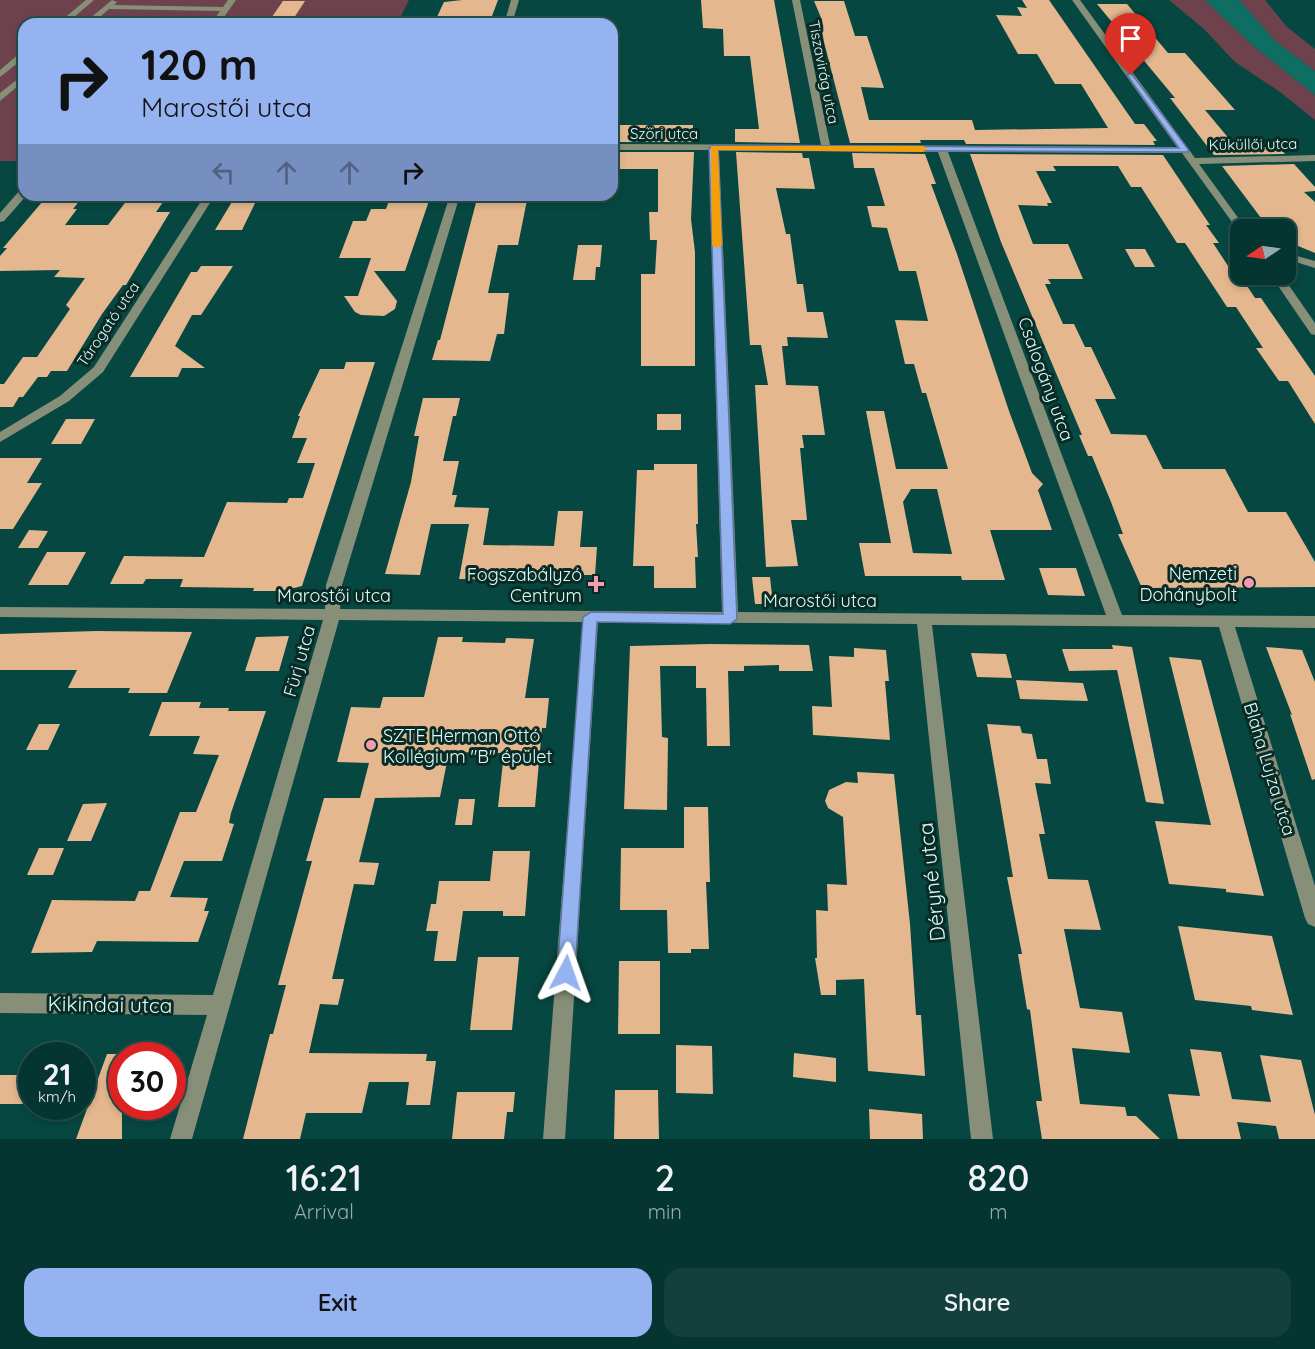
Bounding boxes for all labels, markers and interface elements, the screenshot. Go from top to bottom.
pin [1105,13,1156,75]
street label: Tiszavirág utca [805,19,843,125]
icon: arrive [1114,22,1147,55]
text: 120 m [141,38,258,91]
icon: right [42,42,120,120]
text: Marostői utca [141,90,312,124]
street label: Szöri utca [630,124,698,143]
street label: Küküllői utca [1209,134,1297,154]
icon: left [207,156,240,189]
icon: ahead [270,156,303,189]
icon: ahead [333,156,366,189]
icon: right [396,156,429,189]
north arrow [1230,219,1296,285]
map controls [1230,219,1296,285]
street label: Tárogató utca [73,278,143,370]
street label: Csalogány utca [1013,314,1079,444]
place label: Nemzeti Dohánybolt [1139,562,1237,606]
place label: Fogszabályzó Centrum [467,563,582,607]
marker: Fogszabályzó Centrum [587,575,605,593]
marker: Nemzeti Dohánybolt [1242,576,1256,590]
street label: Marostői utca [277,584,391,607]
street label: Marostői utca [763,589,877,612]
street label: Fürj utca [278,623,320,699]
street label: Blaha Lujza utca [1239,699,1301,839]
place label: SZTE Herman Ottó Kollégium "B" épület [383,724,552,768]
marker: SZTE Herman Ottó Kollégium "B" épület [364,738,378,752]
street label: Déryné utca [912,821,950,943]
position arrow [534,941,598,1005]
street label: Kikindai utca [47,990,173,1018]
speed limit sign: 30 [108,1042,186,1120]
text: 21 [43,1055,71,1093]
text: km/h [38,1087,76,1106]
text: 16:21 [286,1155,362,1200]
text: 2 [655,1155,675,1200]
text: 820 [968,1155,1029,1200]
text: Arrival [294,1199,354,1224]
text: min [648,1199,682,1224]
text: m [989,1199,1008,1224]
button: Exit [24,1268,652,1337]
button: Share [664,1268,1291,1337]

